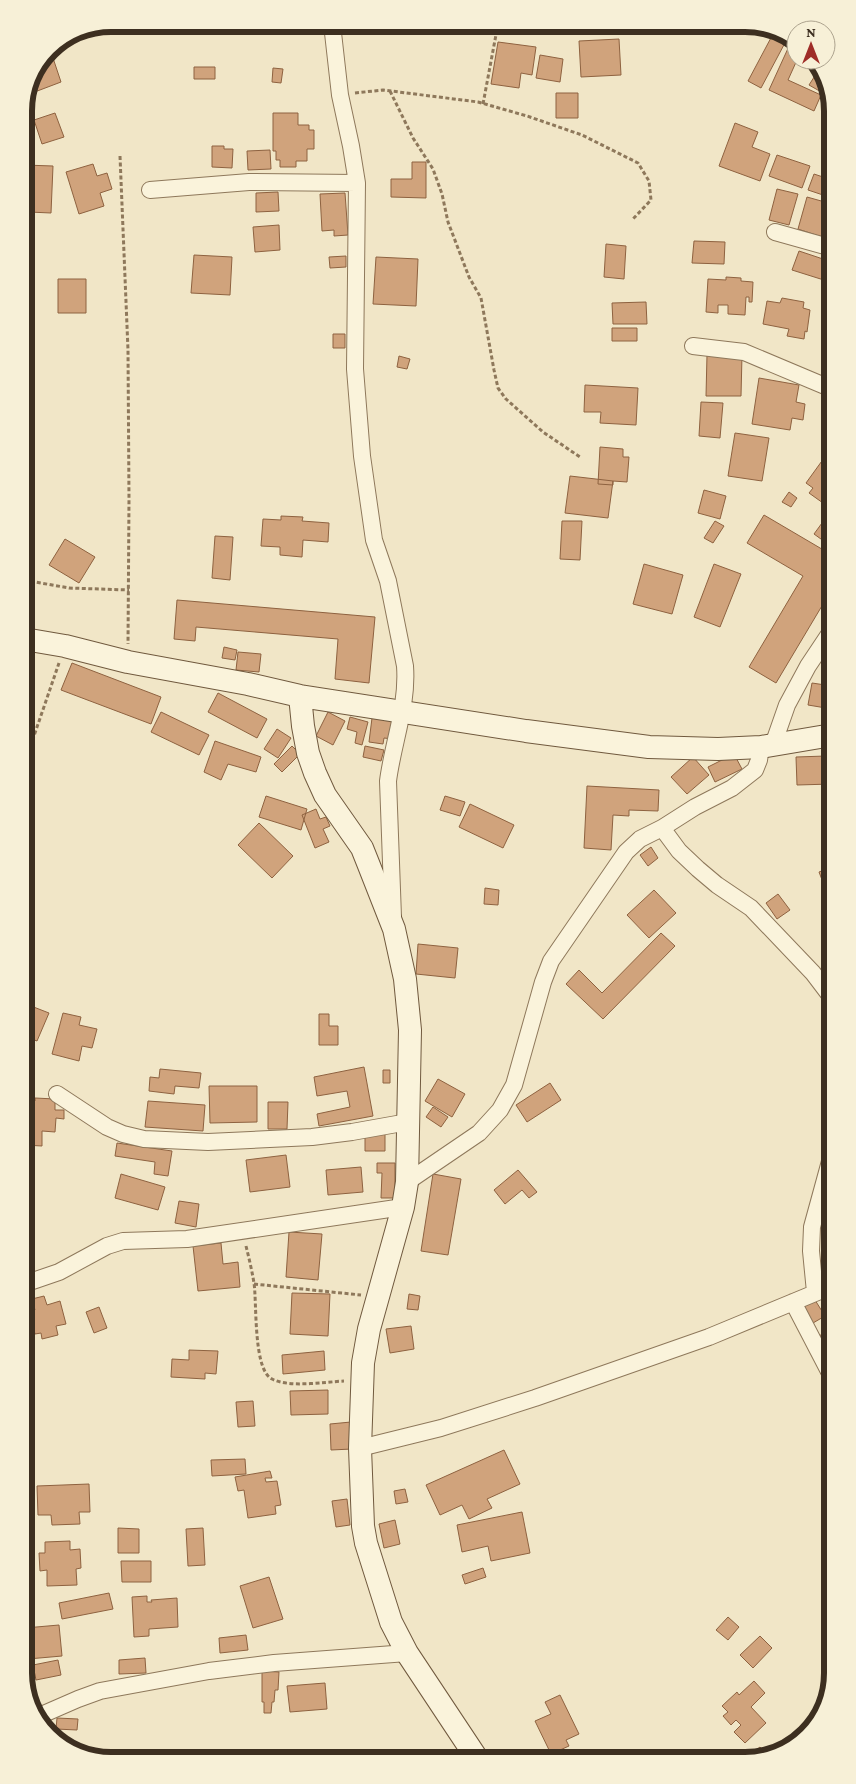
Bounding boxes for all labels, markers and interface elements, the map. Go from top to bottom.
north arrow [786,20,836,70]
text: N [806,24,816,40]

